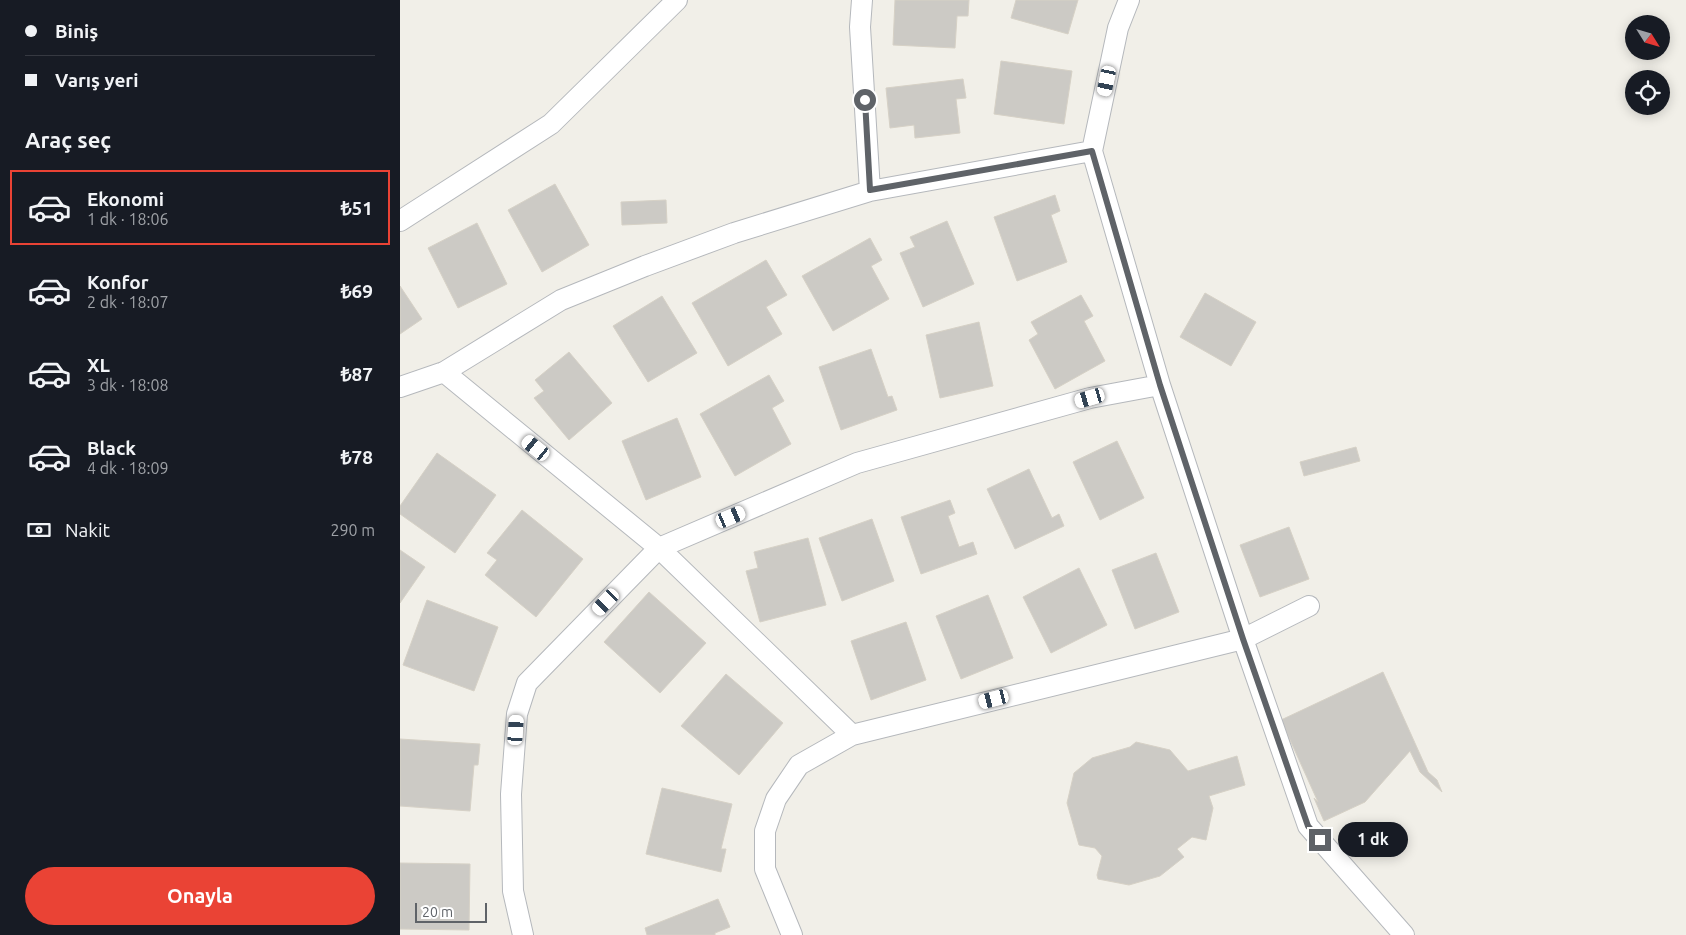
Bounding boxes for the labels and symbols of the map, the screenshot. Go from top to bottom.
north arrow [1625,15,1670,60]
car [1096,65,1117,97]
route start [854,89,876,111]
car [1073,387,1106,409]
car [519,433,552,463]
car [714,504,747,530]
car [590,586,621,618]
car [977,688,1010,710]
car [507,715,524,745]
callout: 1 dk [1338,822,1408,858]
route end [1309,829,1331,851]
scale bar [415,900,488,923]

